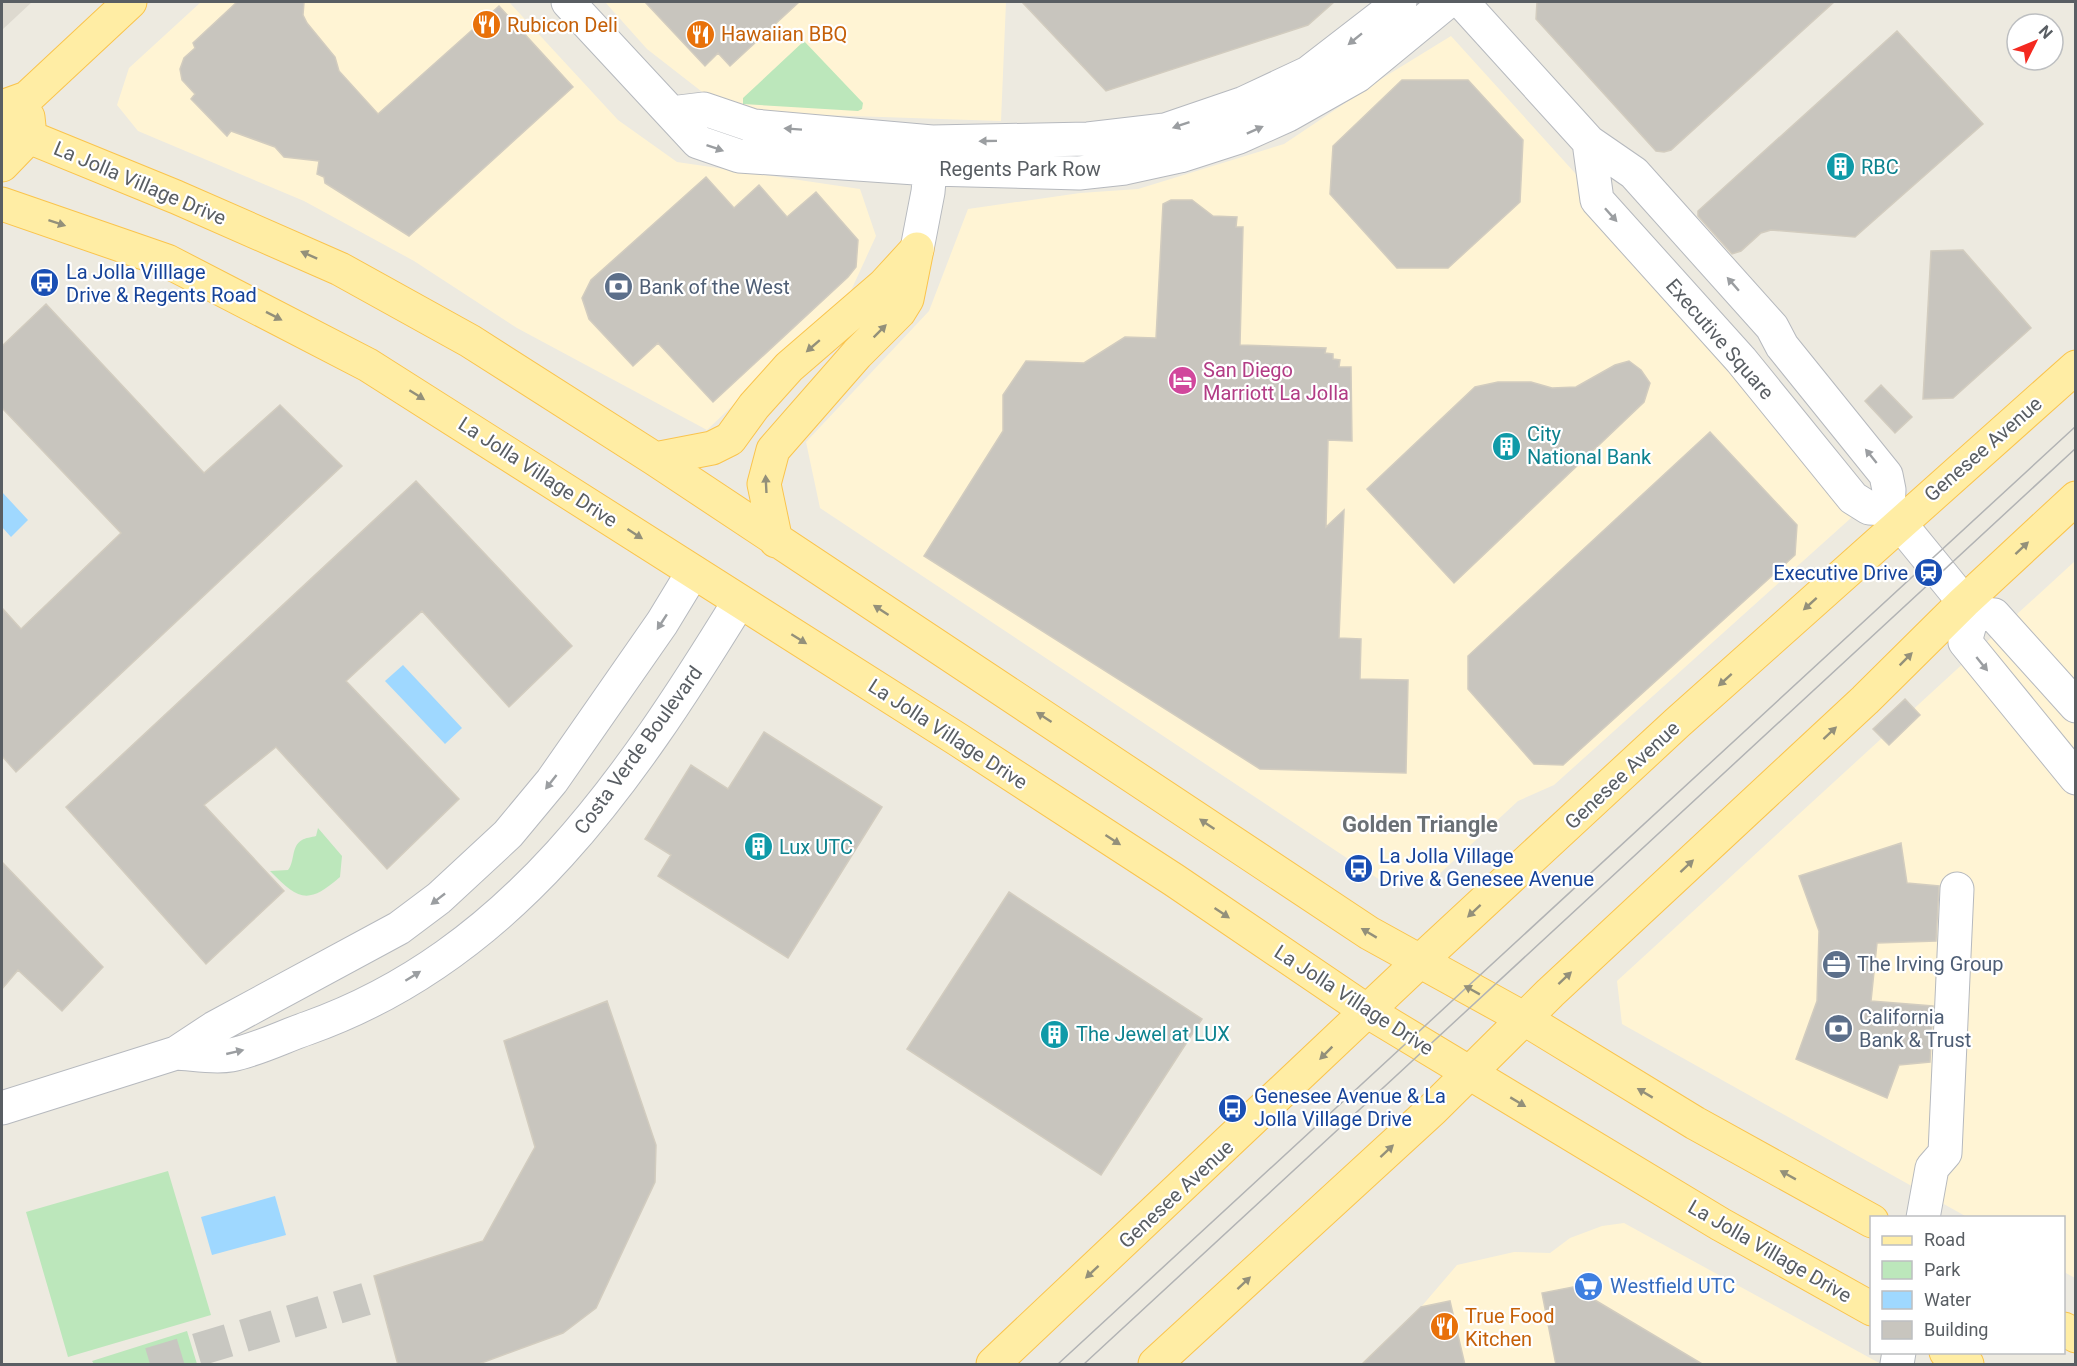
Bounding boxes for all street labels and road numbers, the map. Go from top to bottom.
street label: La Jolla Village Drive [50,136,230,230]
street label: Regents Park Row [939,157,1101,181]
street label: Executive Square [1661,274,1779,404]
street label: Genesee Avenue [1919,391,2047,507]
street label: La Jolla Village Drive [454,412,622,532]
street label: Costa Verde Boulevard [569,661,707,839]
street label: La Jolla Village Drive [864,674,1032,794]
street label: Genesee Avenue [1560,716,1684,834]
street label: La Jolla Village Drive [1270,940,1438,1060]
street label: Genesee Avenue [1114,1135,1238,1253]
street label: La Jolla Village Drive [1684,1194,1856,1308]

